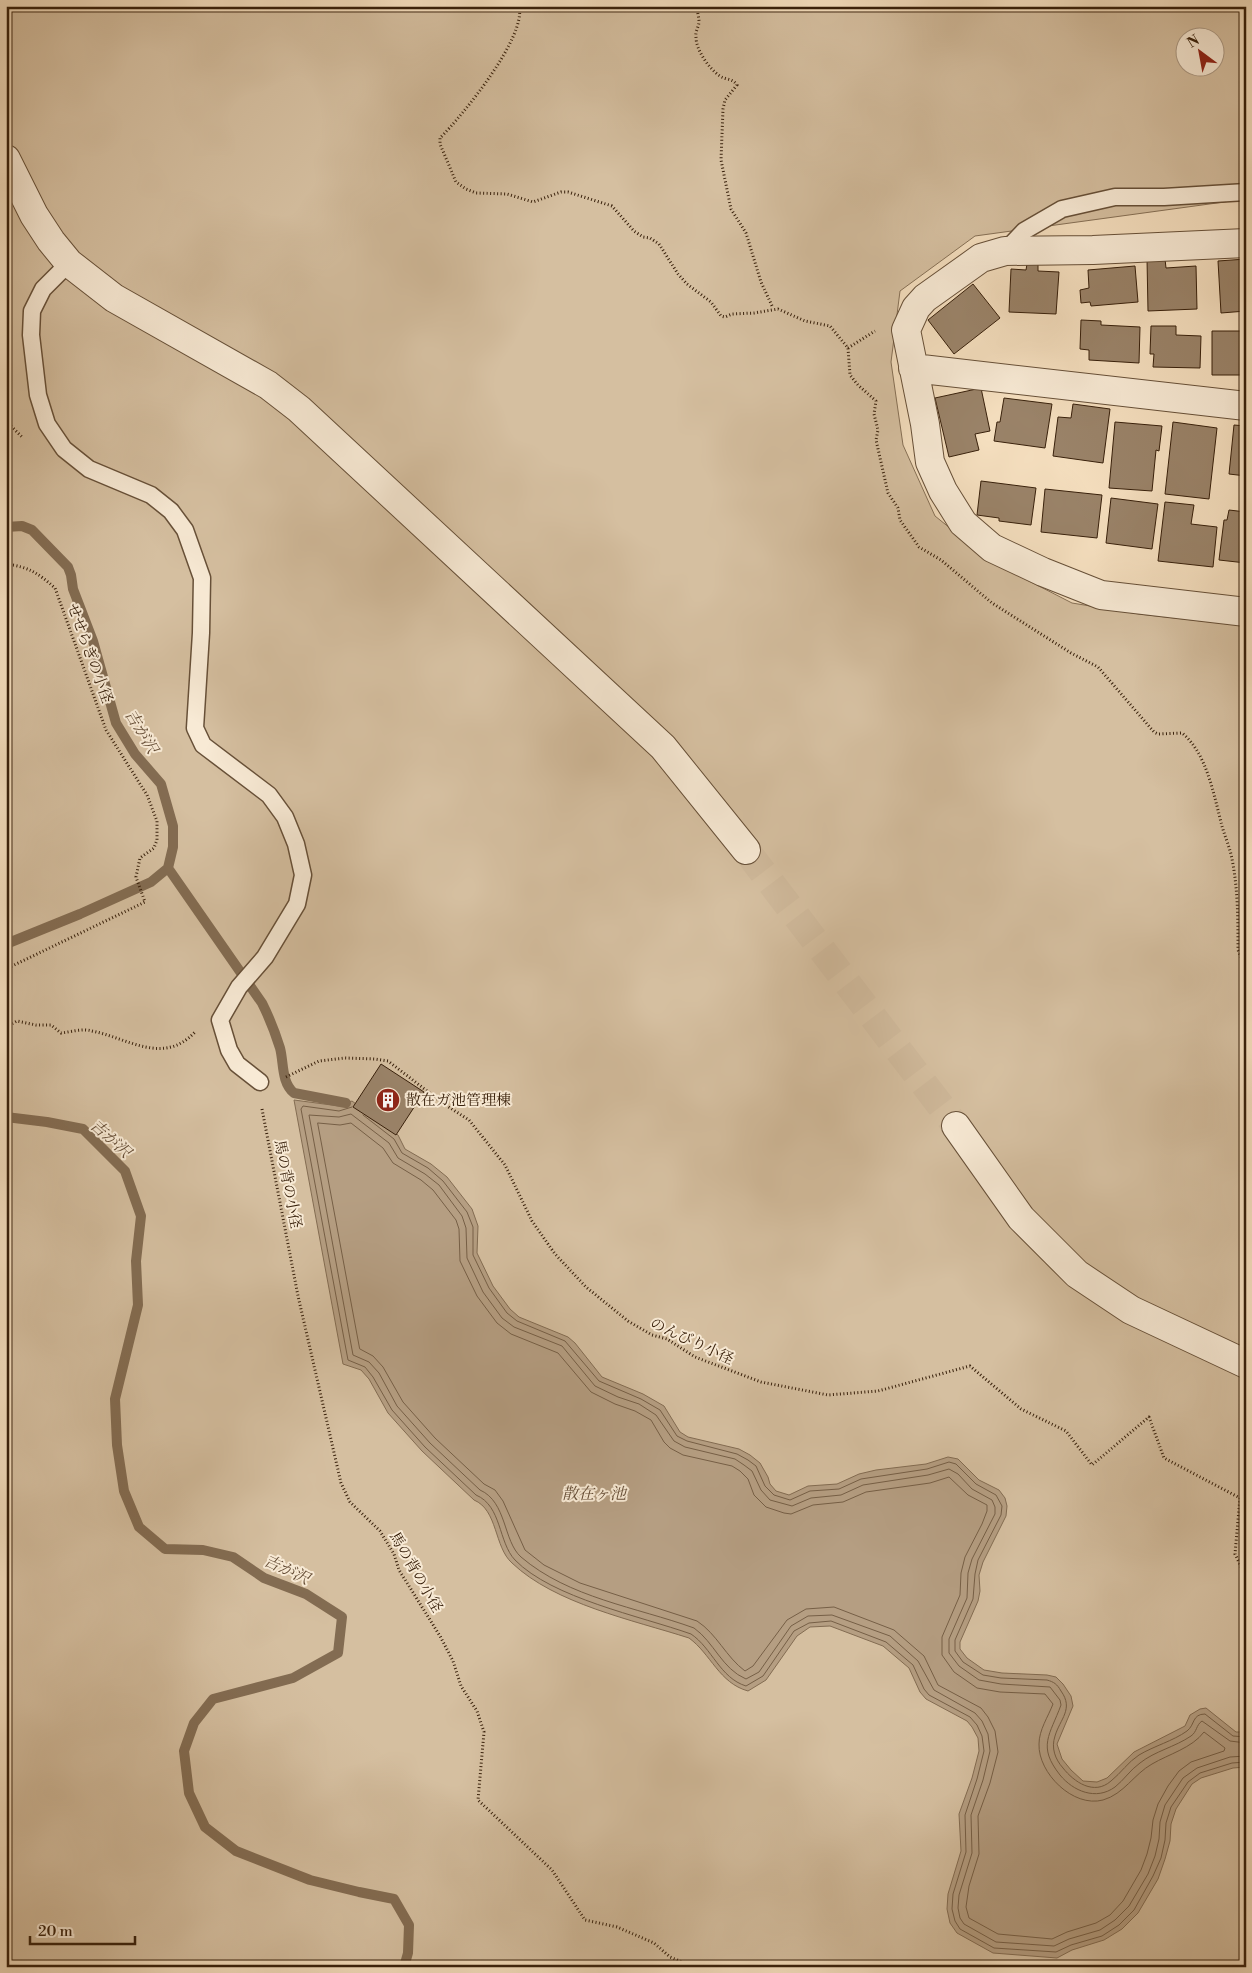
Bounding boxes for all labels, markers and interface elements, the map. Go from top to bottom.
north arrow [1174,28,1224,78]
text: N [1184,31,1203,52]
street label: せせらぎの小径 [63,601,116,706]
water label: 吉が沢 [120,706,163,759]
building icon: 散在ガ池管理棟 [375,1087,401,1113]
place label: 散在ガ池管理棟 [406,1091,511,1110]
water label: 吉が沢 [86,1115,136,1164]
street label: 馬の背の小径 [270,1138,305,1230]
street label: のんびり小径 [647,1314,737,1369]
water label: 散在ヶ池 [562,1484,628,1504]
street label: 馬の背の小径 [385,1529,446,1616]
water label: 吉が沢 [261,1551,314,1590]
scale bar [30,1913,135,1945]
text: 20 m [38,1922,73,1941]

